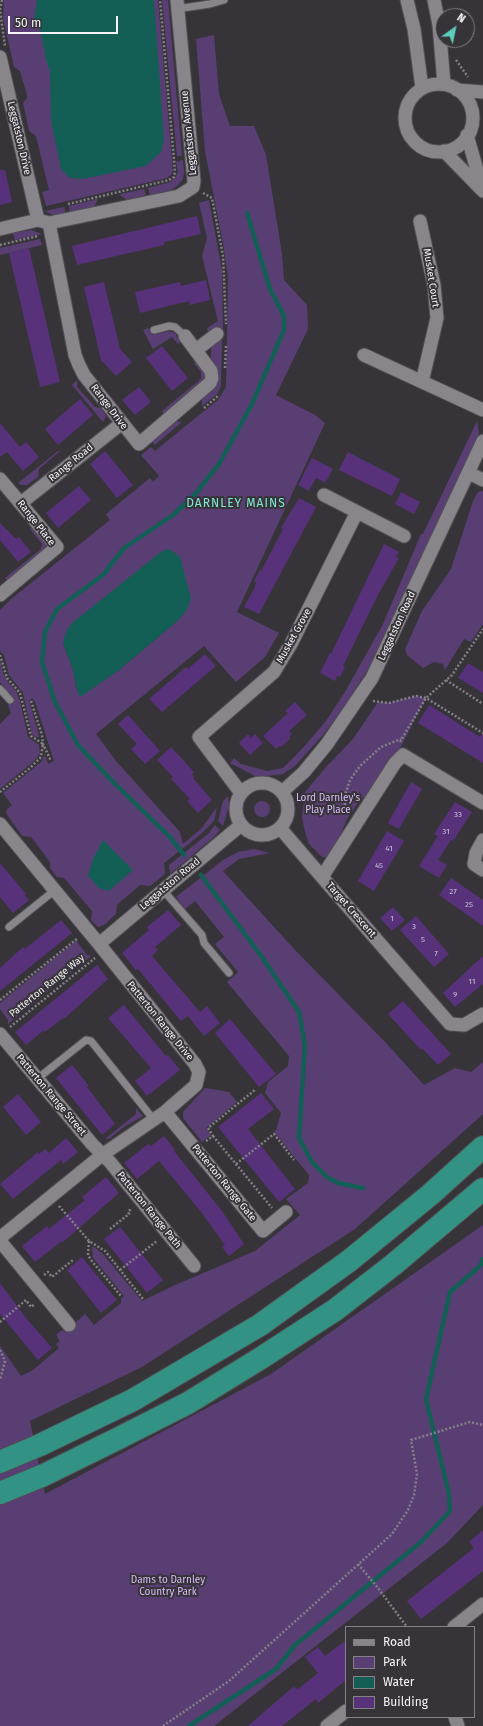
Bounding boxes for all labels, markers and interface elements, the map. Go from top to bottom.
scale bar [10,8,120,34]
north arrow [435,8,475,48]
text: N [455,11,468,26]
text: 50 m [15,16,41,30]
street label: Leggatston Avenue [179,90,199,176]
street label: Leggatston Drive [5,100,33,176]
street label: Musket Court [420,248,442,308]
street label: Range Drive [88,382,130,432]
street label: Range Road [46,442,96,484]
district label: DARNLEY MAINS [186,497,286,511]
street label: Range Place [15,498,57,548]
street label: Leggatston Road [376,589,418,663]
street label: Musket Grove [274,606,314,666]
park label: Lord Darnley's Play Place [296,792,360,816]
house number: 33 [454,810,462,820]
house number: 31 [442,827,450,837]
house number: 41 [385,844,393,854]
street label: Leggatston Road [137,855,203,913]
house number: 45 [375,861,383,871]
street label: Target Crescent [324,880,378,940]
house number: 27 [449,887,457,897]
house number: 25 [465,900,473,910]
house number: 1 [390,914,394,924]
house number: 3 [412,922,416,932]
house number: 5 [421,935,425,945]
house number: 7 [434,949,438,959]
street label: Patterton Range Way [7,952,87,1020]
house number: 11 [469,977,475,987]
street label: Patterton Range Drive [124,979,196,1063]
house number: 9 [453,990,457,1000]
street label: Patterton Range Street [13,1052,89,1138]
street label: Patterton Range Gate [189,1142,259,1224]
street label: Patterton Range Path [114,1169,184,1251]
park label: Dams to Darnley Country Park [131,1574,205,1598]
legend [345,1626,475,1718]
text: Road [383,1635,411,1649]
text: Park [383,1655,407,1669]
text: Water [383,1675,414,1689]
text: Building [383,1695,428,1709]

